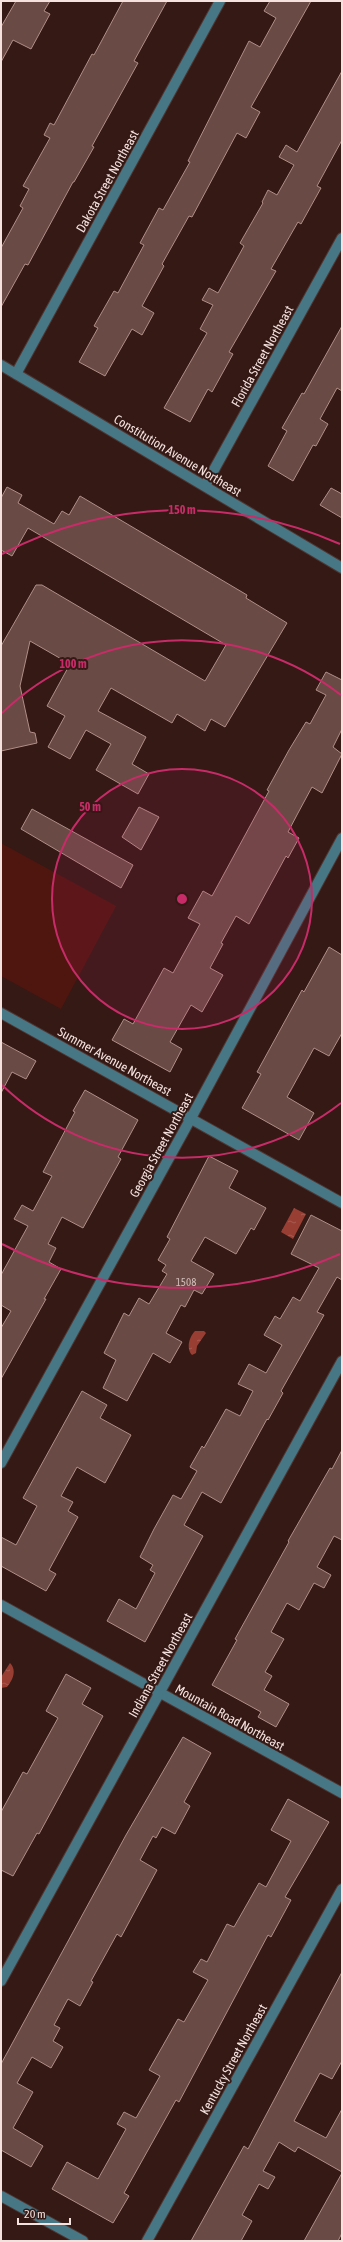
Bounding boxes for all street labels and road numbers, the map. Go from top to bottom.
street label: Dakota Street Northeast [73,127,142,235]
street label: Florida Street Northeast [228,303,297,410]
street label: Constitution Avenue Northeast [111,411,244,500]
street label: Summer Avenue Northeast [55,1024,174,1099]
street label: Georgia Street Northeast [127,1090,196,1200]
street label: Indiana Street Northeast [125,1610,195,1720]
street label: Mountain Road Northeast [172,1681,287,1754]
street label: Kentucky Street Northeast [197,2001,270,2117]

